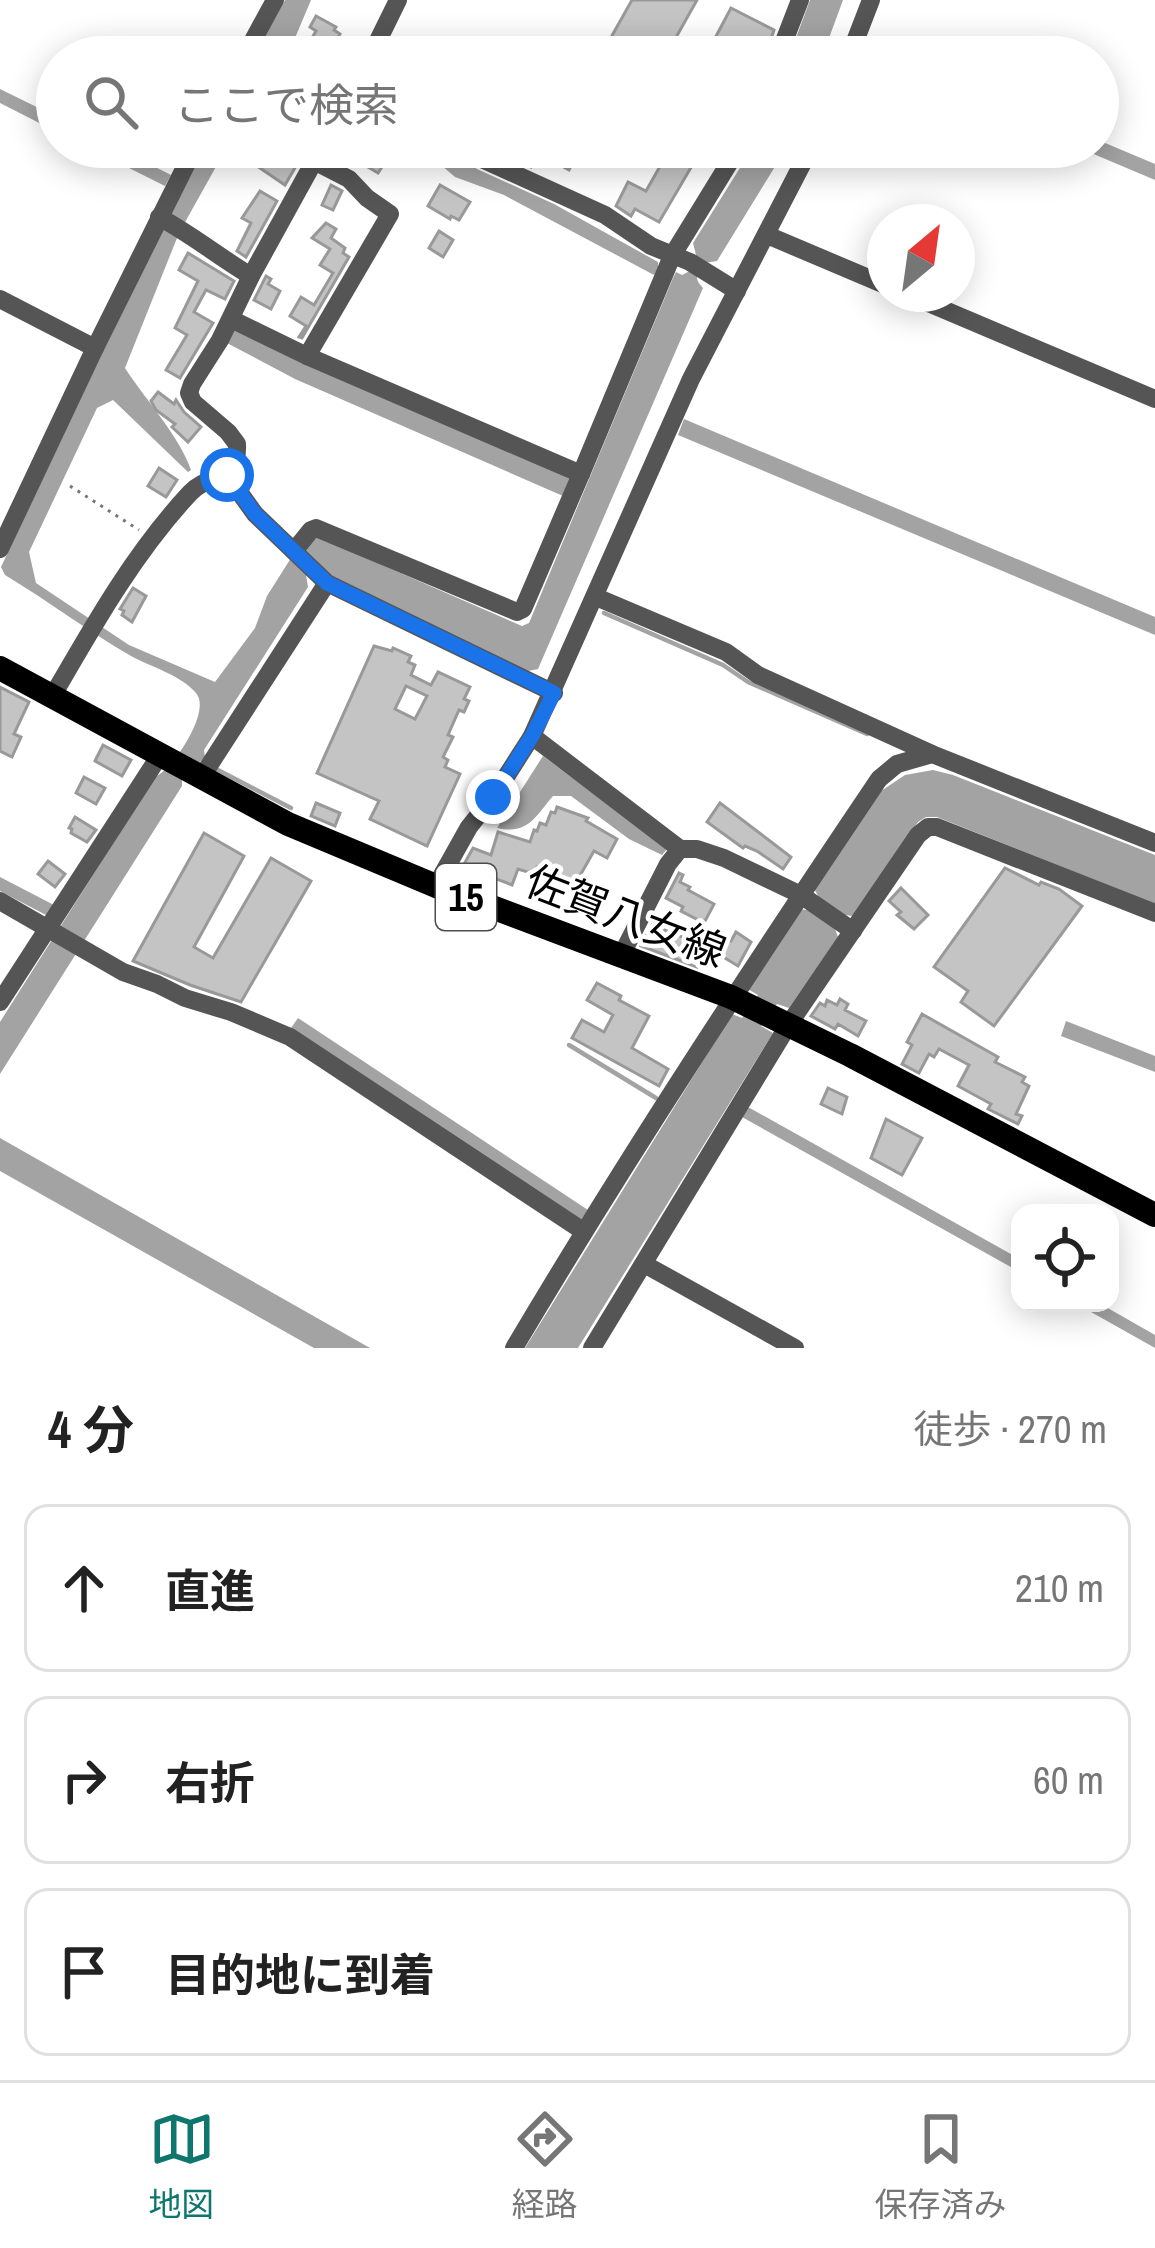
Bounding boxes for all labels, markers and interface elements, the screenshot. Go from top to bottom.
search box [36,36,1119,168]
icon: search [78,69,144,135]
text: ここで検索 [174,74,399,135]
north arrow [867,204,975,312]
route start [200,448,254,502]
route end [466,770,520,824]
street label: 佐賀八女線 [518,852,734,980]
road number: 15 [436,864,496,930]
map controls [1011,1204,1119,1312]
button: locate [1011,1204,1119,1312]
text: 4 分 [48,1395,134,1464]
text: 徒歩 · 270 m [913,1403,1107,1455]
icon: ahead [51,1555,117,1621]
text: 直進 [165,1560,255,1621]
text: 210 m [1015,1562,1104,1614]
icon: right [51,1747,117,1813]
text: 右折 [165,1752,255,1813]
text: 60 m [1033,1754,1104,1806]
icon: arrive [51,1939,117,2005]
text: 目的地に到着 [165,1944,435,2005]
tab: 地図 [149,2106,215,2226]
tab: 経路 [512,2106,578,2226]
tab: 保存済み [875,2106,1007,2226]

